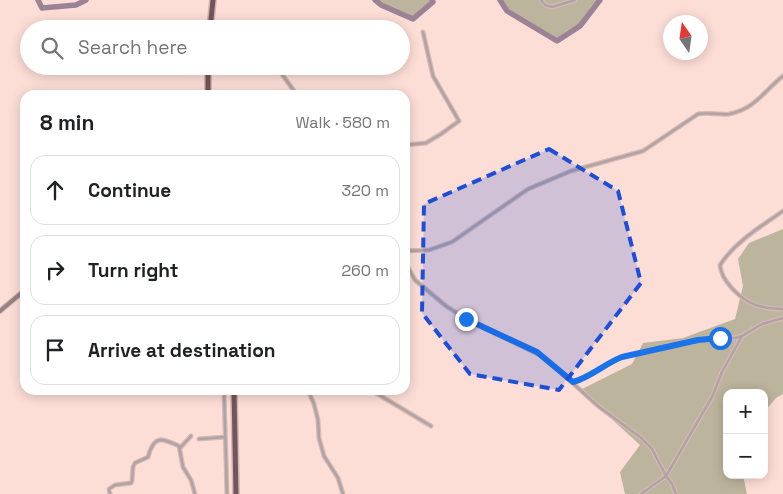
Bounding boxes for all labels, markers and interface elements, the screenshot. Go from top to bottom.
north arrow [663,15,708,60]
search box [20,20,410,75]
icon: search [38,34,66,62]
text: Search here [78,35,188,60]
text: 8 min [40,109,94,136]
text: Walk · 580 m [296,112,390,133]
icon: ahead [41,176,69,204]
text: Continue [88,178,171,203]
text: 320 m [342,180,389,201]
icon: right [41,256,69,284]
text: Turn right [88,258,178,283]
text: 260 m [341,260,389,281]
route end [455,308,478,331]
route start [709,327,732,350]
icon: arrive [41,336,69,364]
text: Arrive at destination [88,338,276,363]
map controls [723,389,768,479]
button: + [723,389,768,434]
button: − [723,434,768,479]

